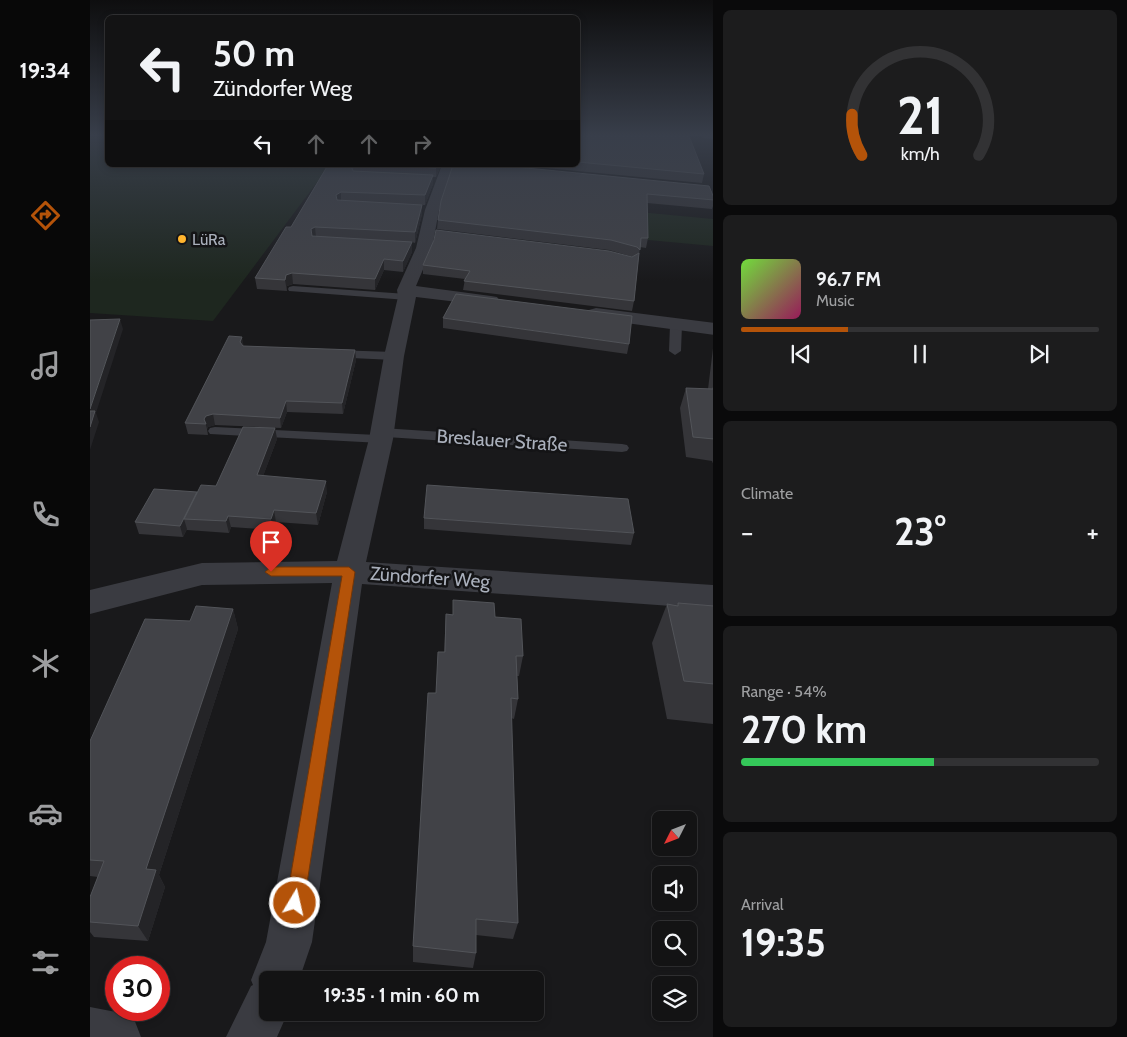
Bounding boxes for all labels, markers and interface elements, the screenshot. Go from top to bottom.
text: 50 m [213,32,295,75]
icon: left [130,35,195,100]
text: 19:34 [20,57,70,84]
text: Zündorfer Weg [213,75,352,102]
text: 21 [897,84,943,147]
icon: left [249,130,277,158]
icon: ahead [302,130,330,158]
icon: ahead [355,130,383,158]
icon: right [408,130,436,158]
text: km/h [900,143,940,164]
icon: directions [28,198,63,233]
place label: LüRa [192,230,226,249]
marker: LüRa [176,233,188,245]
text: 96.7 FM [816,268,881,291]
text: Music [816,291,854,310]
icon: previous [787,340,815,368]
icon: pause [906,340,934,368]
icon: next [1025,340,1053,368]
icon: music [28,348,63,383]
street label: Breslauer Straße [436,424,568,457]
text: Climate [741,484,793,503]
icon: phone [28,497,63,532]
text: 23° [894,508,946,555]
text: − [741,515,753,549]
text: + [1087,515,1099,549]
pin [250,521,292,572]
icon: arrive [257,528,285,556]
street label: Zündorfer Weg [369,562,491,593]
icon: climate [28,646,63,681]
text: Range · 54% [741,682,827,701]
text: 270 km [741,706,867,753]
icon: car [28,796,63,831]
north arrow [652,811,698,856]
map controls [652,811,697,1021]
button: sound [652,866,697,911]
position arrow [268,876,320,928]
text: Arrival [741,895,784,914]
text: 19:35 [741,919,826,966]
button: search [652,921,697,966]
icon: filters [28,945,63,980]
speed limit sign: 30 [105,956,170,1021]
button: layers [652,976,697,1021]
text: 19:35 · 1 min · 60 m [324,984,480,1007]

